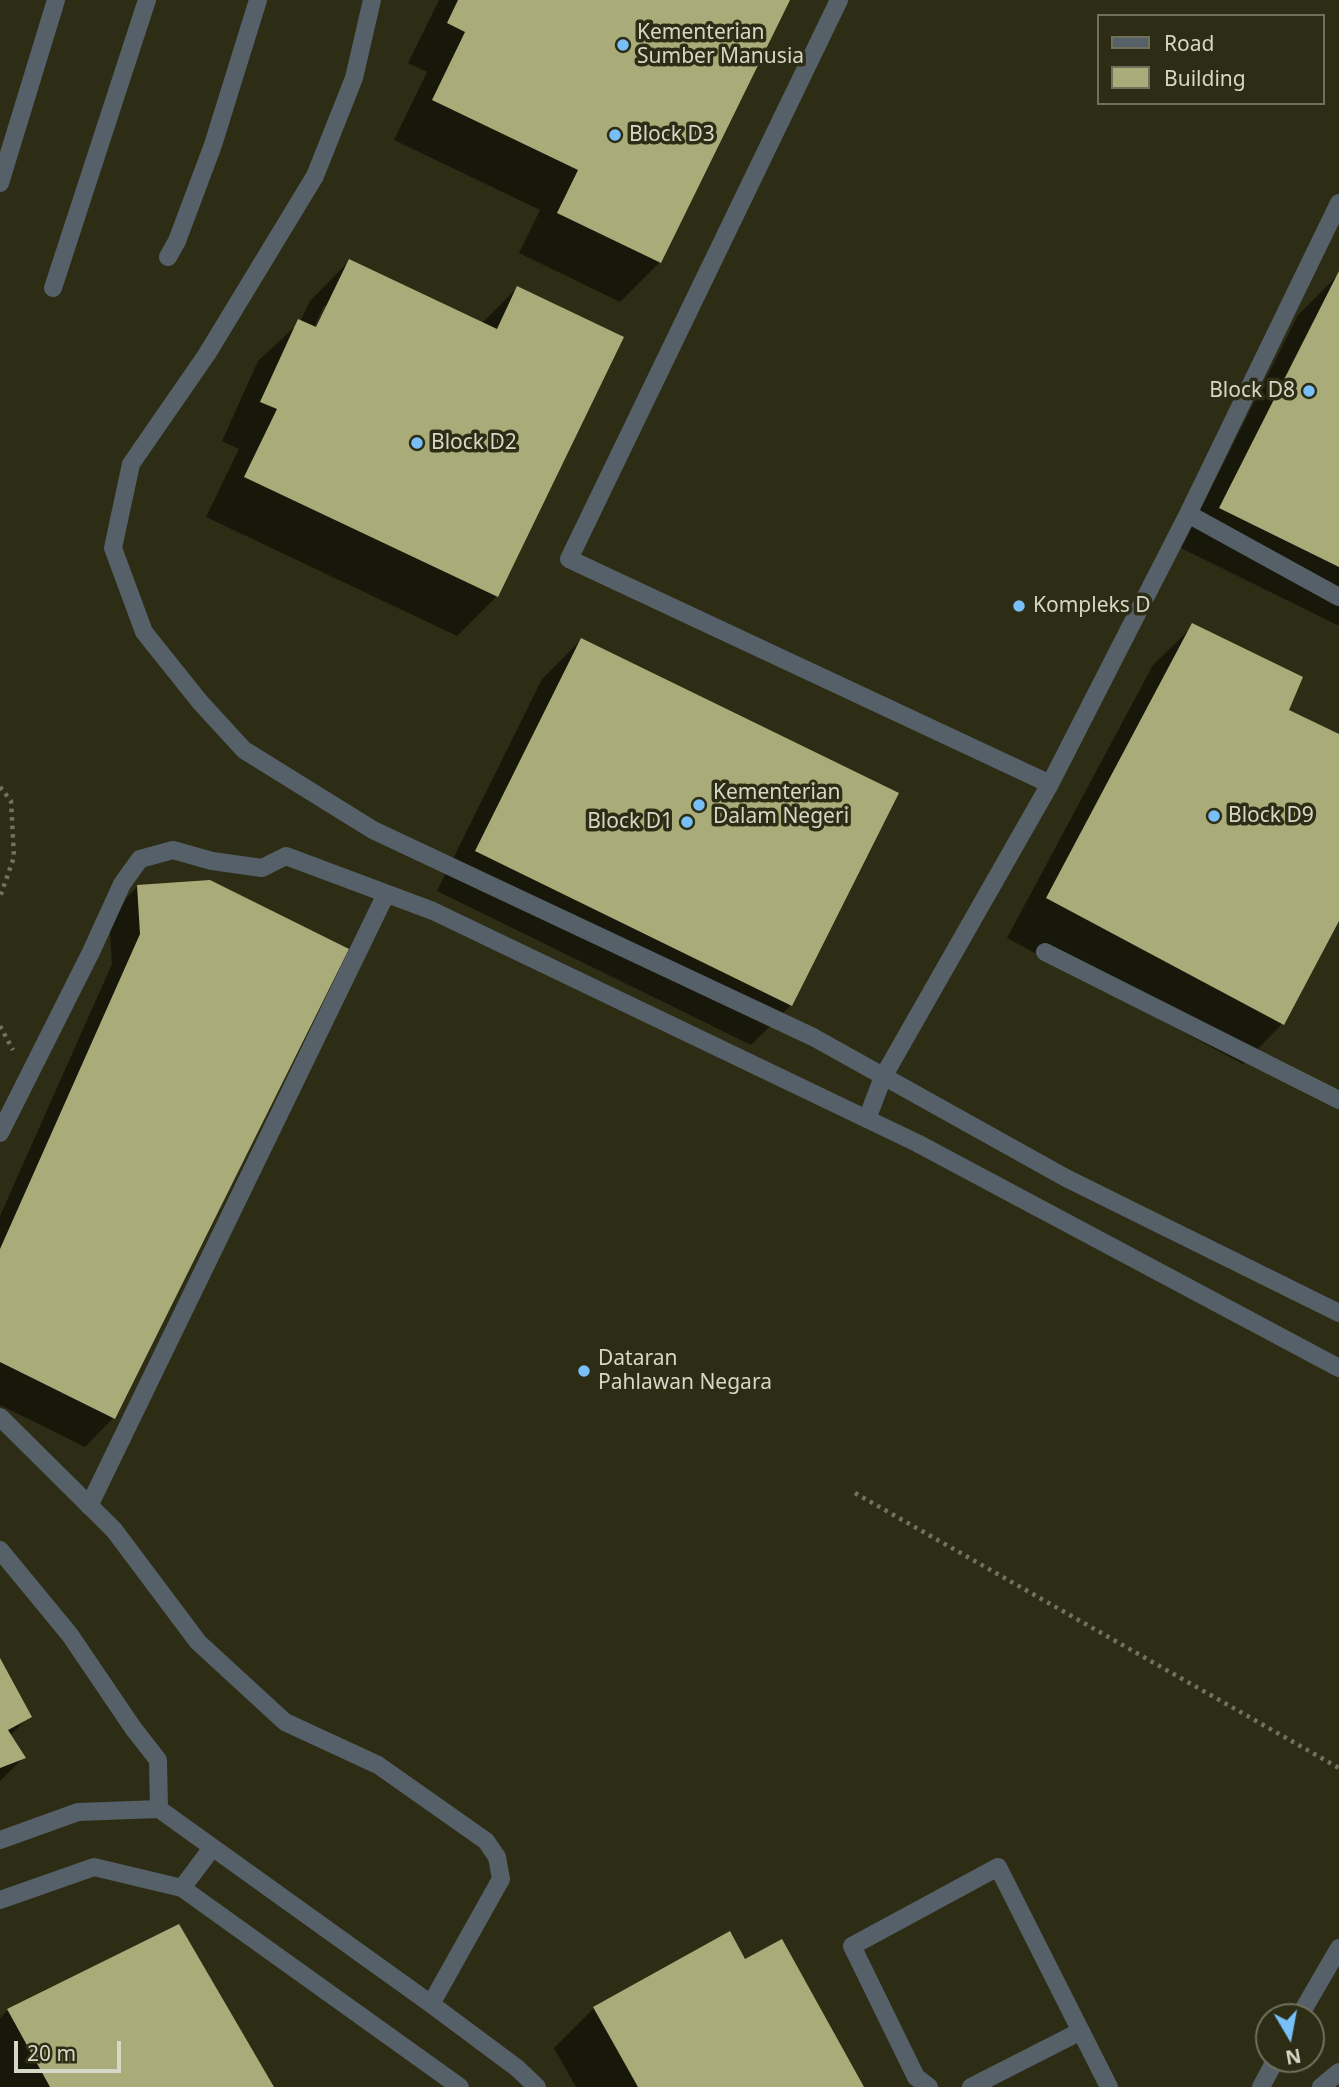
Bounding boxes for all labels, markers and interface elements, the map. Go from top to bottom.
legend [1098,14,1325,105]
place label: Kementerian Sumber Manusia [637,20,804,70]
text: Road [1164,29,1214,57]
marker: Kementerian Sumber Manusia [615,37,631,53]
text: Building [1164,64,1246,92]
place label: Block D3 [629,122,715,148]
marker: Block D3 [607,127,623,143]
place label: Block D8 [1209,378,1295,404]
marker: Block D8 [1301,383,1317,399]
place label: Block D2 [431,430,517,456]
marker: Block D2 [409,435,425,451]
place label: Kompleks D [1033,593,1151,619]
marker: Kompleks D [1011,598,1027,614]
place label: Kementerian Dalam Negeri [713,780,849,830]
marker: Kementerian Dalam Negeri [691,797,707,813]
place label: Block D9 [1228,803,1314,829]
marker: Block D9 [1206,808,1222,824]
place label: Block D1 [587,809,673,835]
marker: Block D1 [679,814,695,830]
place label: Dataran Pahlawan Negara [598,1346,772,1396]
marker: Dataran Pahlawan Negara [576,1363,592,1379]
north arrow [1255,2003,1325,2073]
scale bar [18,2028,124,2072]
text: 20 m [27,2039,76,2067]
text: N [1283,2043,1303,2071]

